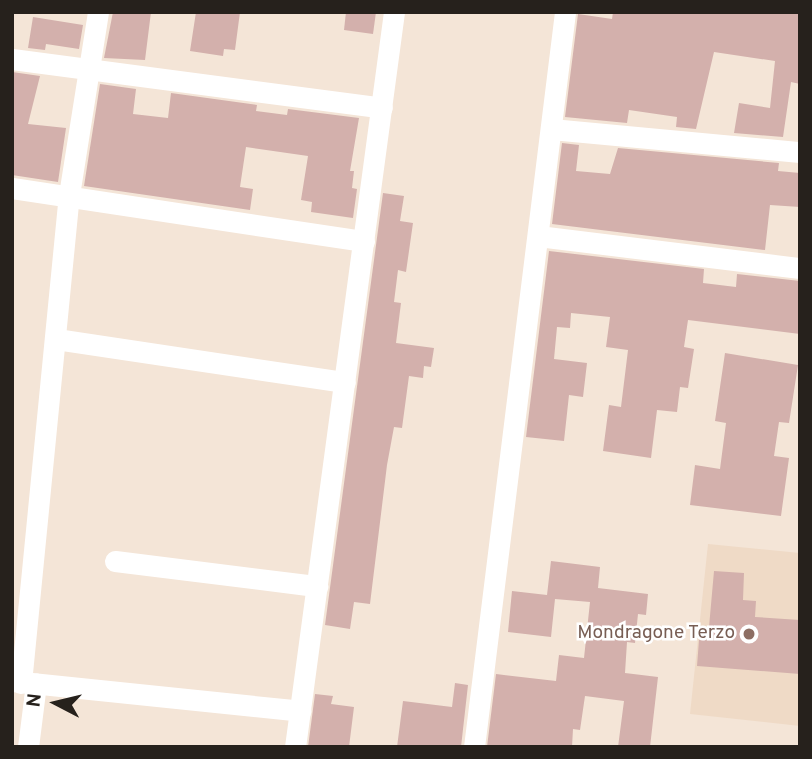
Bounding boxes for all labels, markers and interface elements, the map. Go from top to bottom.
place label: Mondragone Terzo [576,623,735,645]
marker: Mondragone Terzo [741,626,757,642]
north arrow [21,668,91,738]
text: N [22,692,48,709]

